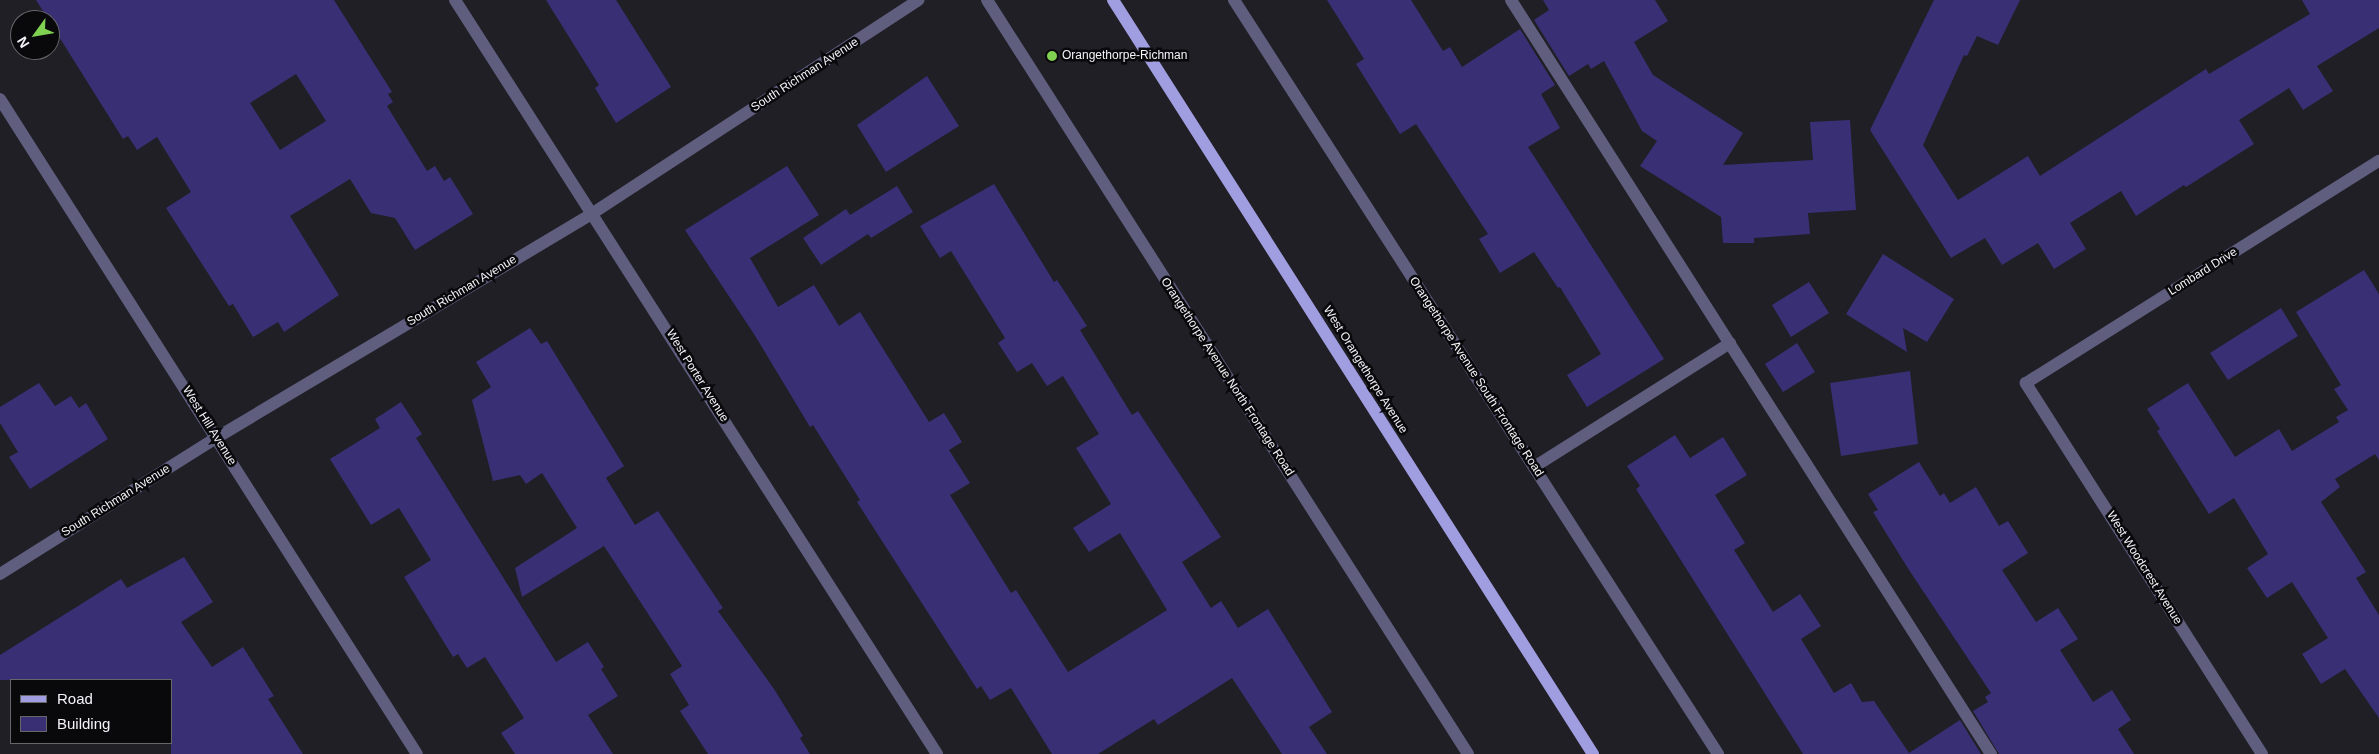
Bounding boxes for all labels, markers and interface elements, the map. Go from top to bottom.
north arrow [10,10,60,60]
text: N [14,34,33,51]
street label: South Richman Avenue [748,35,862,115]
place label: Orangethorpe-Richman [1062,49,1187,63]
marker: Orangethorpe-Richman [1046,50,1058,62]
street label: Lombard Drive [2166,245,2240,299]
street label: South Richman Avenue [404,252,520,330]
street label: Orangethorpe Avenue South Frontage Road [1406,274,1546,480]
street label: Orangethorpe Avenue North Frontage Road [1157,275,1297,479]
street label: West Orangethorpe Avenue [1320,303,1410,437]
street label: West Porter Avenue [663,327,731,425]
street label: West Hill Avenue [179,384,239,468]
street label: South Richman Avenue [59,462,173,540]
street label: West Woodcrest Avenue [2103,508,2185,628]
legend [10,679,172,744]
text: Road [57,690,93,707]
text: Building [57,715,110,732]

